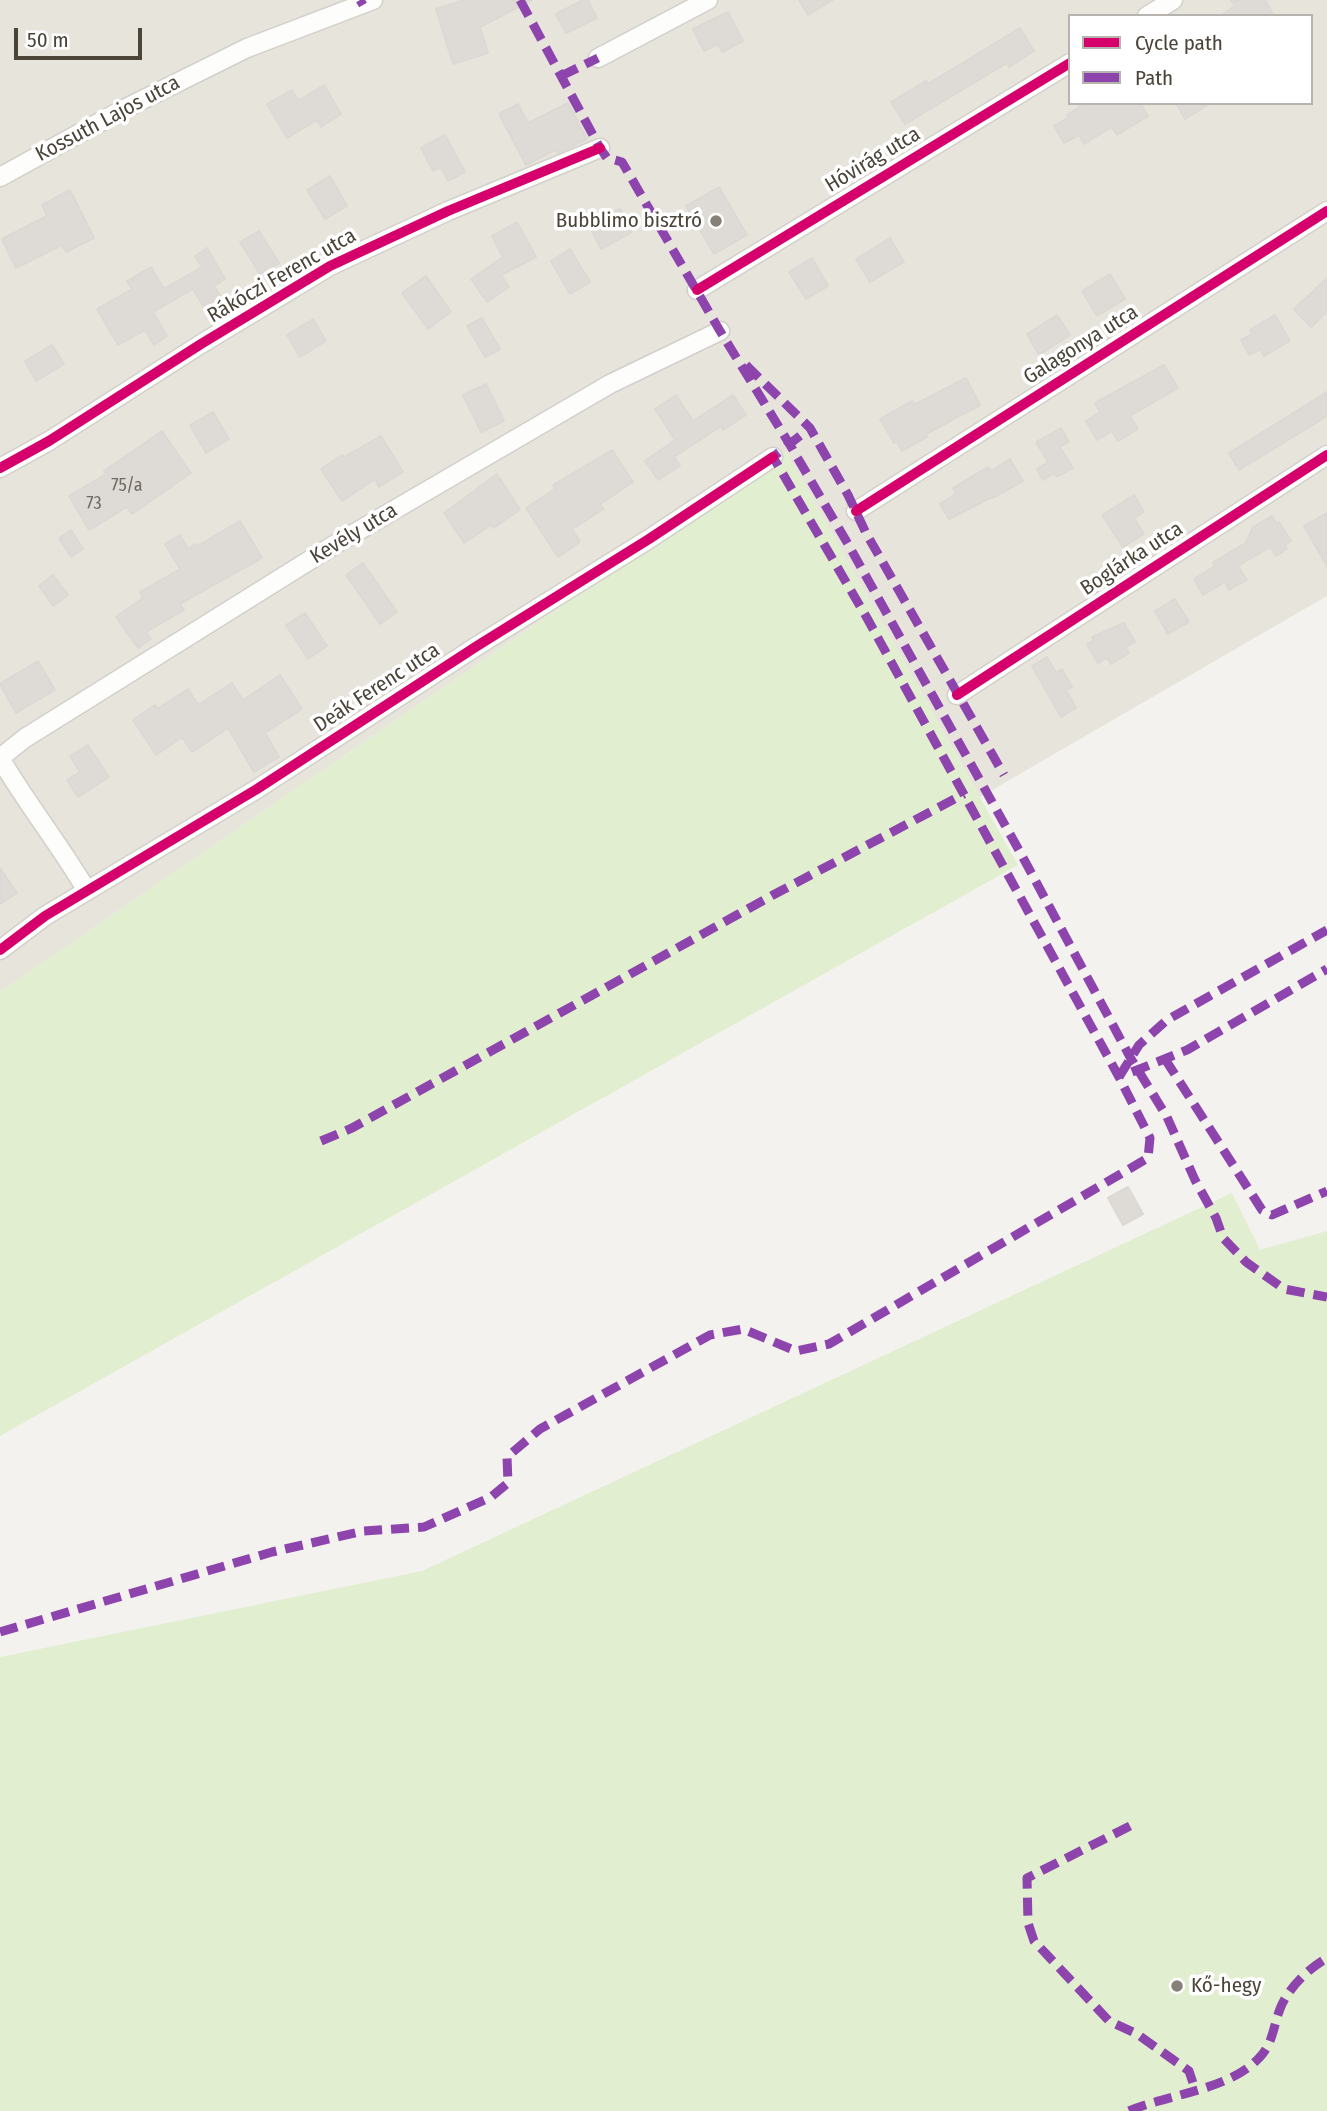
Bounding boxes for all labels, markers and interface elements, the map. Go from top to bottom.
scale bar [18,14,145,58]
legend [1068,14,1313,105]
text: 50 m [27,27,69,53]
text: Cycle path [1135,30,1223,56]
text: Path [1135,65,1173,91]
street label: Kossuth Lajos utca [32,70,184,168]
street label: Hóvirág utca [821,122,925,198]
place label: Bubblimo bisztró [556,208,702,234]
marker: Bubblimo bisztró [708,213,724,229]
street label: Rákóczi Ferenc utca [203,223,361,329]
street label: Galagonya utca [1019,300,1143,390]
house number: 75/a [111,475,143,497]
house number: 73 [86,493,102,515]
street label: Kevély utca [306,498,402,570]
street label: Boglárka utca [1076,517,1188,601]
street label: Deák Ferenc utca [309,638,445,738]
place label: Kő-hegy [1191,1973,1261,1999]
marker: Kő-hegy [1169,1978,1185,1994]

